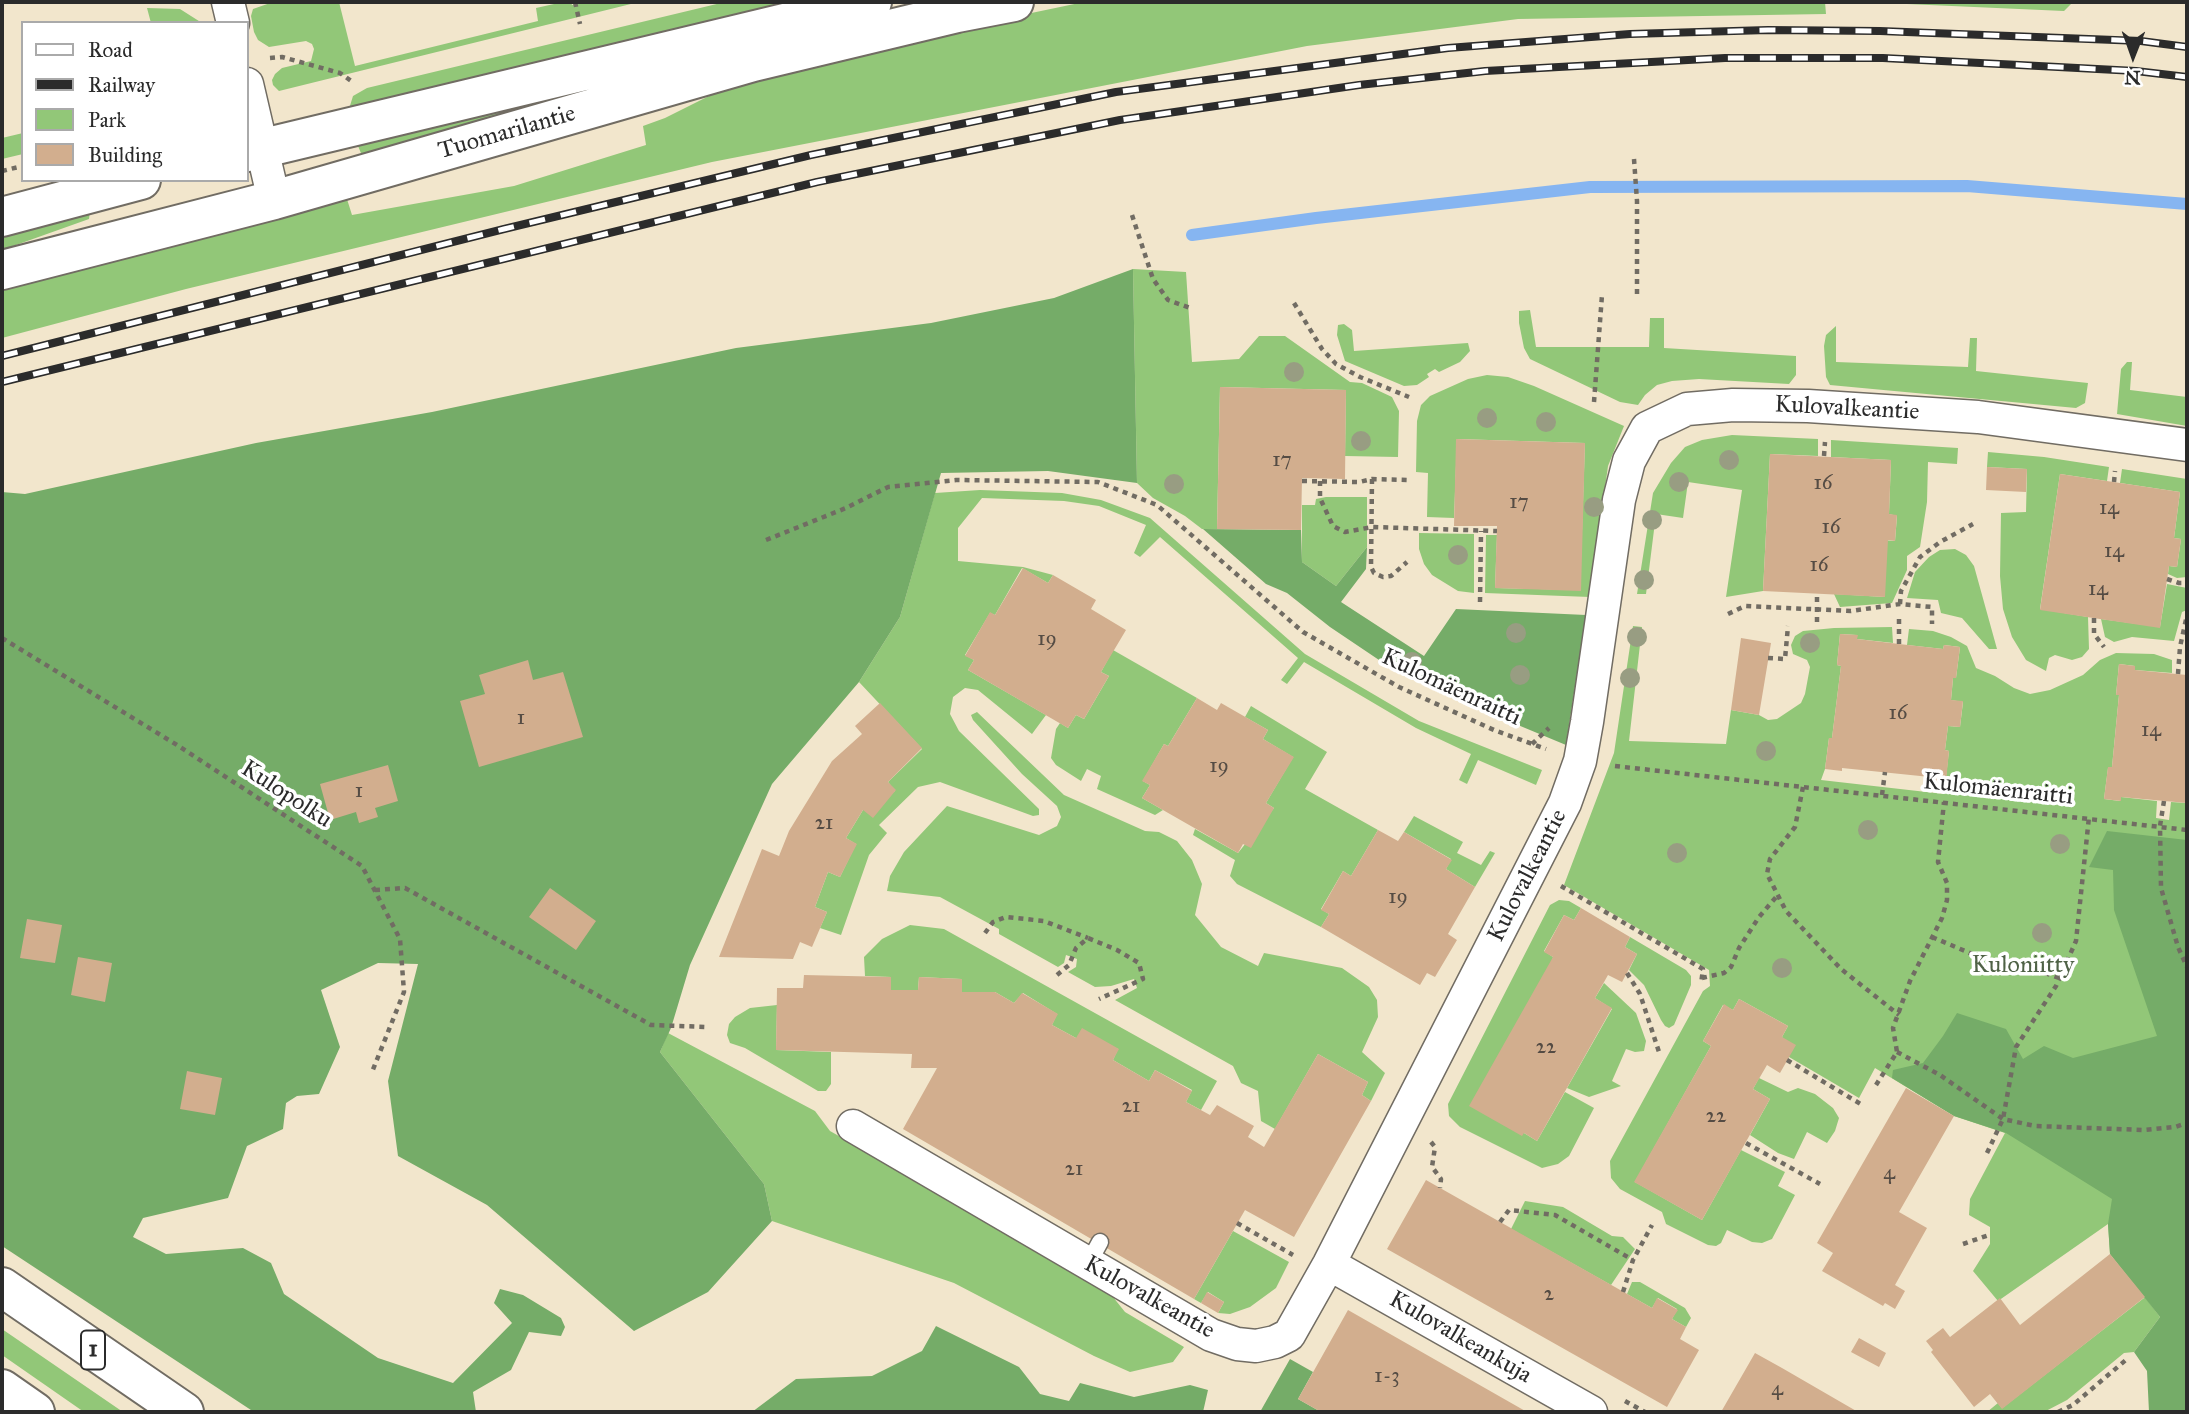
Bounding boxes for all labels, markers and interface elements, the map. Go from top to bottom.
legend [21,21,248,182]
north arrow [2098,21,2168,91]
text: Road [88,37,133,63]
text: N [2124,66,2141,89]
text: Railway [88,72,155,98]
street label: Tuomarilantie [435,100,579,166]
text: Park [88,107,126,133]
text: Building [88,142,162,168]
street label: Kulovalkeantie [1774,391,1920,427]
house number: 17 [1272,448,1292,474]
house number: 16 [1813,471,1833,497]
house number: 17 [1509,490,1529,516]
house number: 14 [2099,496,2119,522]
house number: 16 [1821,515,1841,541]
house number: 14 [2104,539,2124,565]
house number: 16 [1809,553,1829,579]
house number: 14 [2088,577,2108,603]
house number: 19 [1037,627,1057,653]
street label: Kulomäenraitti [1377,643,1525,733]
house number: 16 [1888,701,1908,727]
house number: 1 [517,706,525,732]
house number: 14 [2141,718,2161,744]
house number: 19 [1209,754,1229,780]
street label: Kulopolku [235,755,337,835]
street label: Kulomäenraitti [1922,768,2074,812]
house number: 1 [355,779,363,805]
street label: Kulovalkeantie [1482,805,1574,947]
house number: 21 [815,811,833,837]
house number: 19 [1388,885,1408,911]
park label: Kuloniitty [1972,952,2074,980]
house number: 22 [1536,1035,1556,1061]
house number: 21 [1122,1094,1140,1120]
house number: 22 [1706,1104,1726,1130]
house number: 21 [1065,1157,1083,1183]
house number: 4 [1883,1161,1895,1187]
street label: Kulovalkeantie [1079,1250,1219,1346]
house number: 2 [1544,1282,1554,1308]
street label: Kulovalkeankuja [1384,1286,1536,1390]
road number: 1 [81,1330,105,1370]
house number: 1-3 [1374,1364,1400,1390]
house number: 4 [1771,1377,1783,1403]

